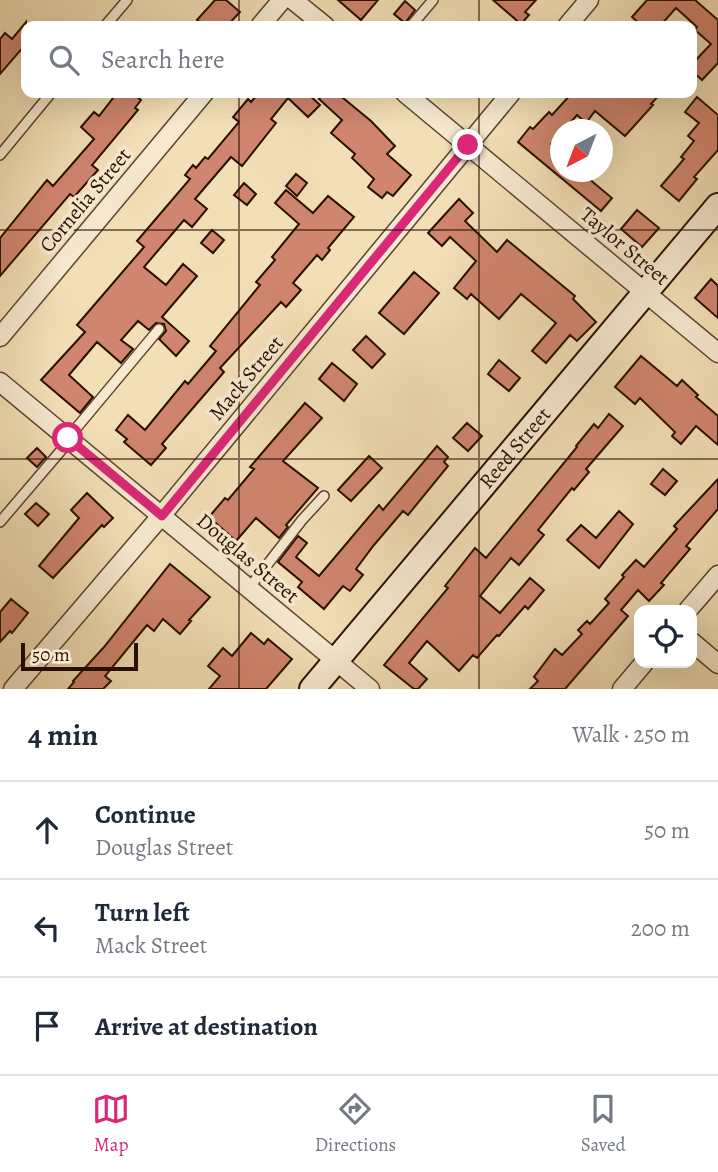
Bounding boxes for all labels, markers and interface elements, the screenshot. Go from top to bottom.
search box [21,21,697,98]
icon: search [45,41,83,79]
text: Search here [101,42,225,77]
north arrow [550,119,613,182]
route end [452,129,483,160]
street label: Cornelia Street [33,142,137,258]
street label: Taylor Street [574,200,676,292]
street label: Mack Street [202,330,290,426]
street label: Reed Street [472,401,557,494]
route start [52,422,83,453]
street label: Douglas Street [191,507,305,609]
map controls [634,605,697,668]
button: locate [634,605,697,668]
scale bar [21,640,138,672]
text: 50 m [32,642,70,668]
text: 4 min [28,715,98,755]
text: Walk · 250 m [572,719,690,750]
text: Continue [95,797,196,832]
icon: ahead [28,811,66,849]
text: 50 m [644,815,690,846]
text: Douglas Street [95,832,233,863]
text: Turn left [95,895,190,930]
icon: left [28,909,66,947]
text: 200 m [631,913,690,944]
text: Mack Street [95,930,207,961]
icon: arrive [28,1007,66,1045]
text: Arrive at destination [95,1009,318,1044]
tab: Map [92,1090,130,1158]
tab: Directions [315,1090,396,1158]
tab: Saved [581,1090,626,1158]

